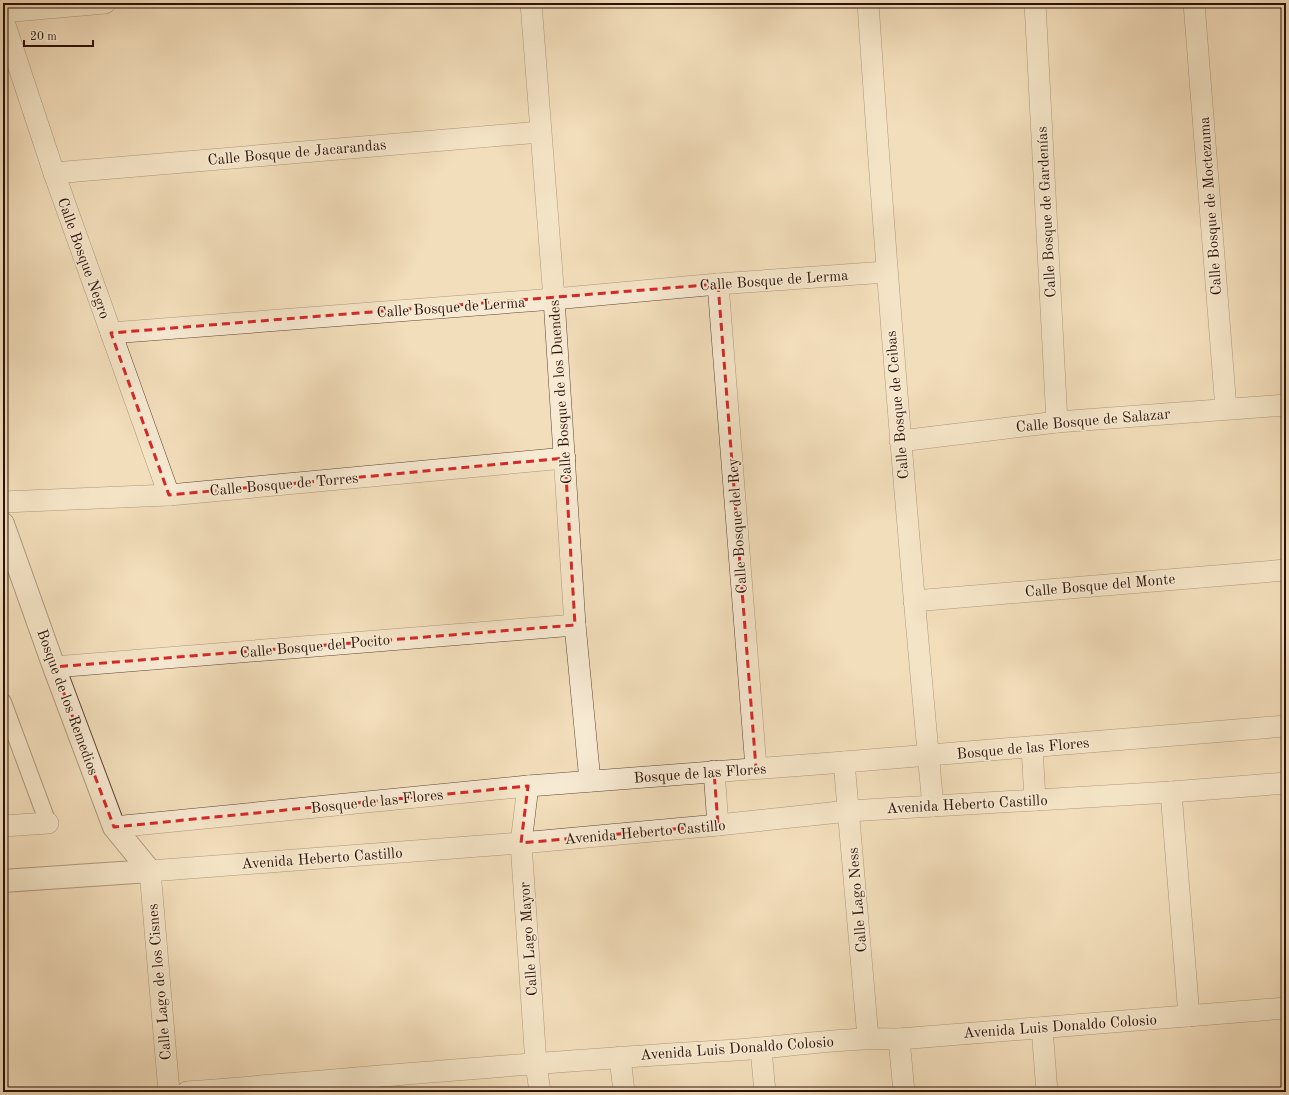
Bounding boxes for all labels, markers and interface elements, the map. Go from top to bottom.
scale bar [24,22,93,48]
text: 20 m [30,31,57,43]
street label: Calle Bosque de Moctezuma [1198,115,1225,296]
street label: Calle Bosque de Gardenías [1036,126,1059,298]
street label: Calle Bosque de Jacarandas [207,138,387,169]
street label: Calle Bosque Negro [54,196,111,321]
street label: Calle Bosque de Lerma [699,269,850,294]
street label: Calle Bosque de Lerma [376,296,527,321]
street label: Calle Bosque de los Duendes [548,299,575,485]
street label: Calle Bosque de Ceibas [885,330,912,480]
street label: Calle Bosque de Salazar [1015,407,1171,436]
street label: Calle Bosque del Rey [726,457,751,594]
street label: Calle Bosque de Torres [209,472,359,499]
street label: Calle Bosque del Monte [1024,572,1176,601]
street label: Bosque de los Remedios [33,627,100,778]
street label: Calle Bosque del Pocito [239,633,391,662]
street label: Bosque de las Flores [956,736,1090,763]
street label: Bosque de las Flores [633,762,767,787]
street label: Bosque de las Flores [310,788,444,817]
street label: Avenida Heberto Castillo [886,794,1048,817]
street label: Avenida Heberto Castillo [564,819,726,848]
street label: Avenida Heberto Castillo [241,846,403,873]
street label: Calle Lago Ness [846,847,871,953]
street label: Calle Lago Mayor [518,881,541,996]
street label: Calle Lago de los Cisnes [146,903,175,1061]
street label: Avenida Luis Donaldo Colosio [963,1013,1157,1042]
street label: Avenida Luis Donaldo Colosio [640,1035,834,1064]

